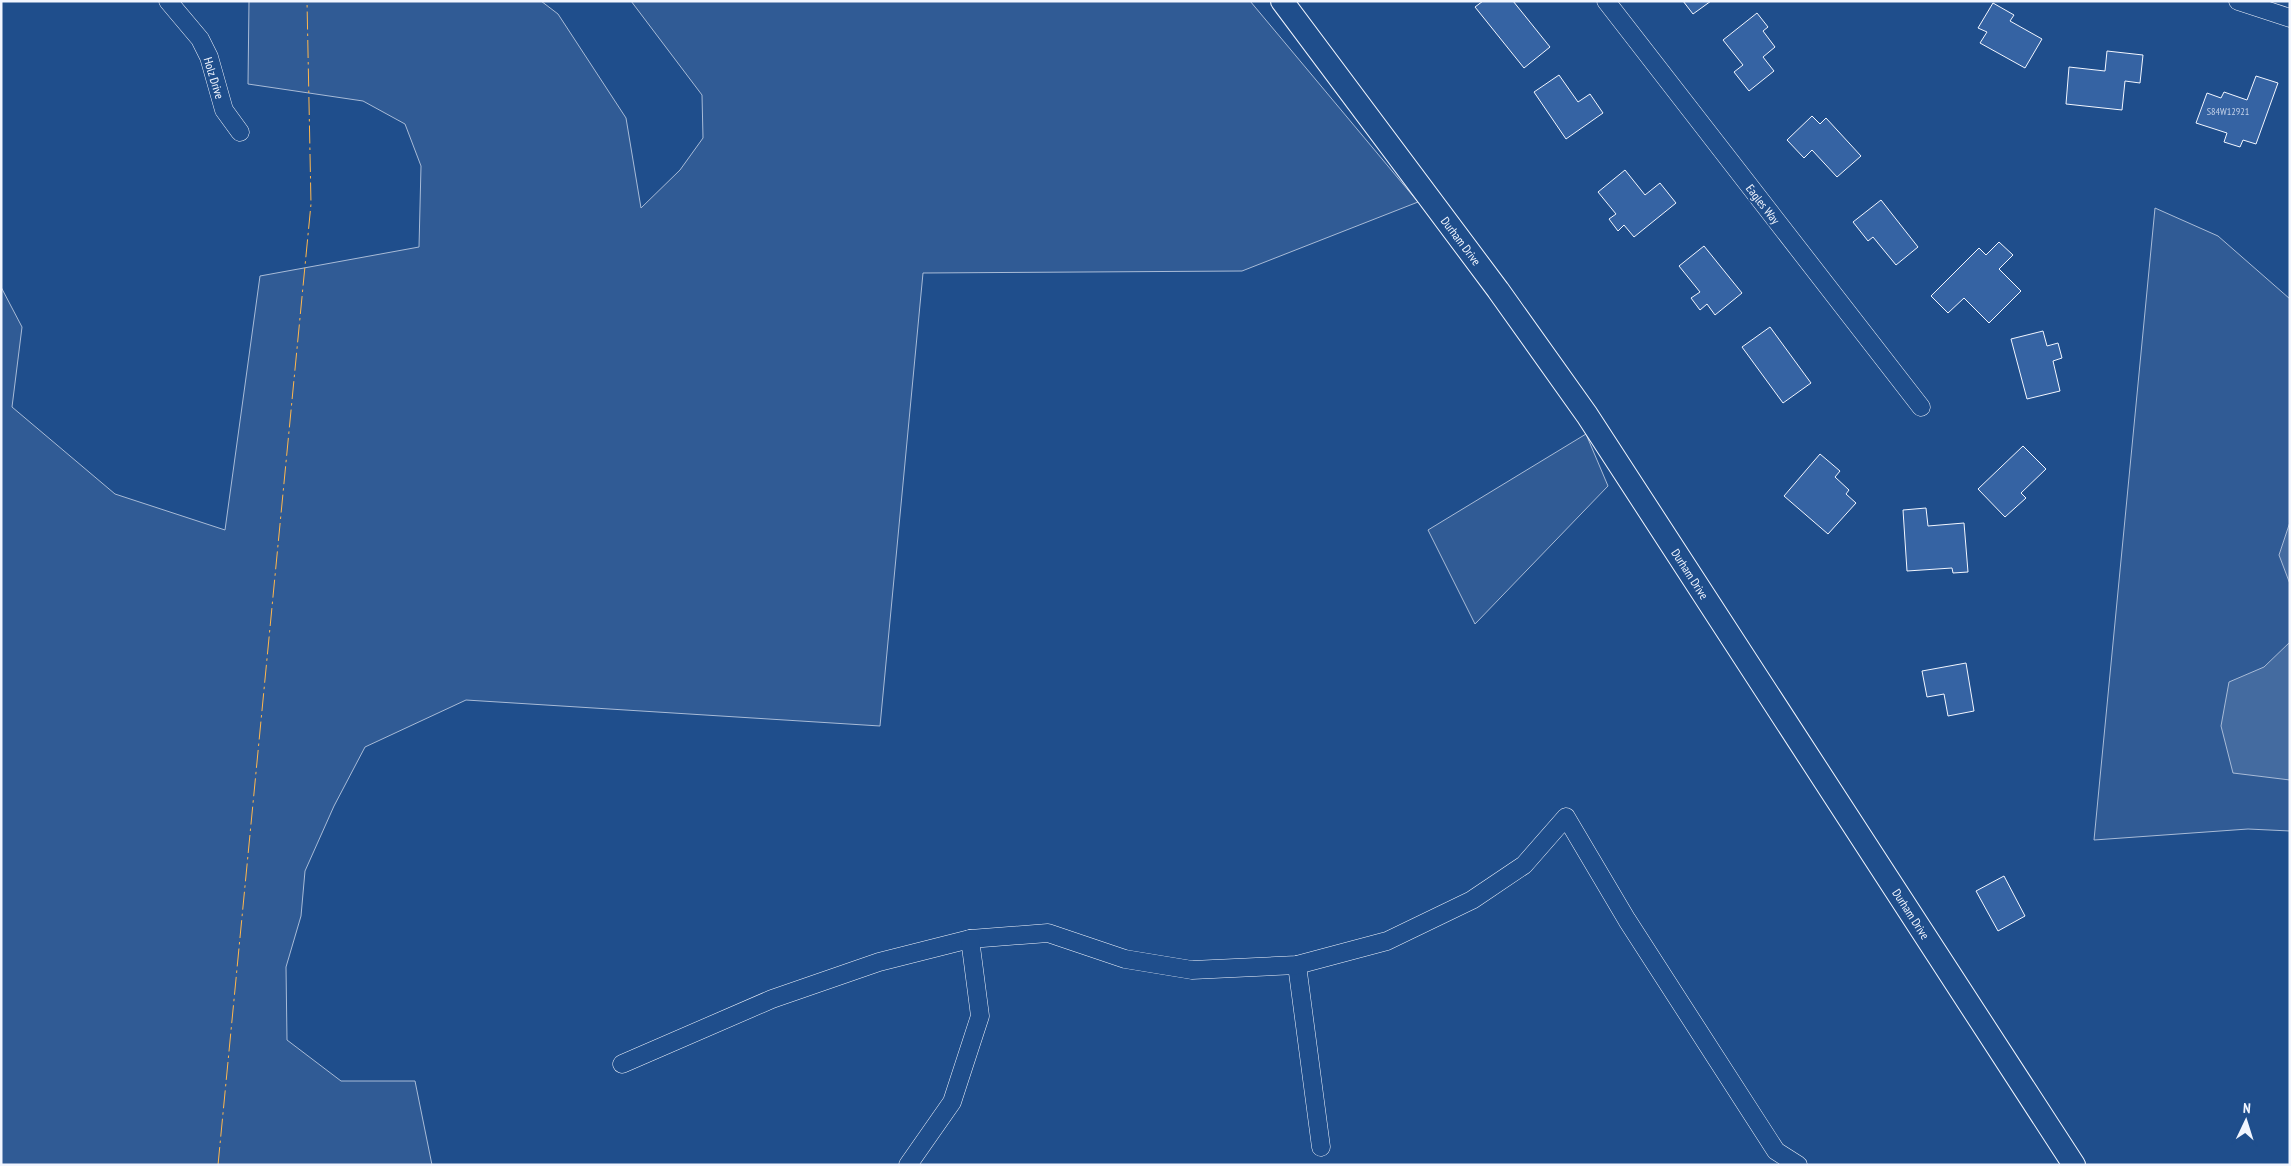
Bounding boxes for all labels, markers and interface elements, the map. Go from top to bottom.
street label: Holz Drive [201,55,227,101]
house number: S84W12921 [2207,105,2249,118]
street label: Eagles Way [1743,181,1783,227]
street label: Durham Drive [1438,214,1484,268]
street label: Durham Drive [1668,546,1712,602]
street label: Durham Drive [1889,886,1933,942]
north arrow [2221,1096,2271,1146]
text: N [2243,1099,2251,1117]

